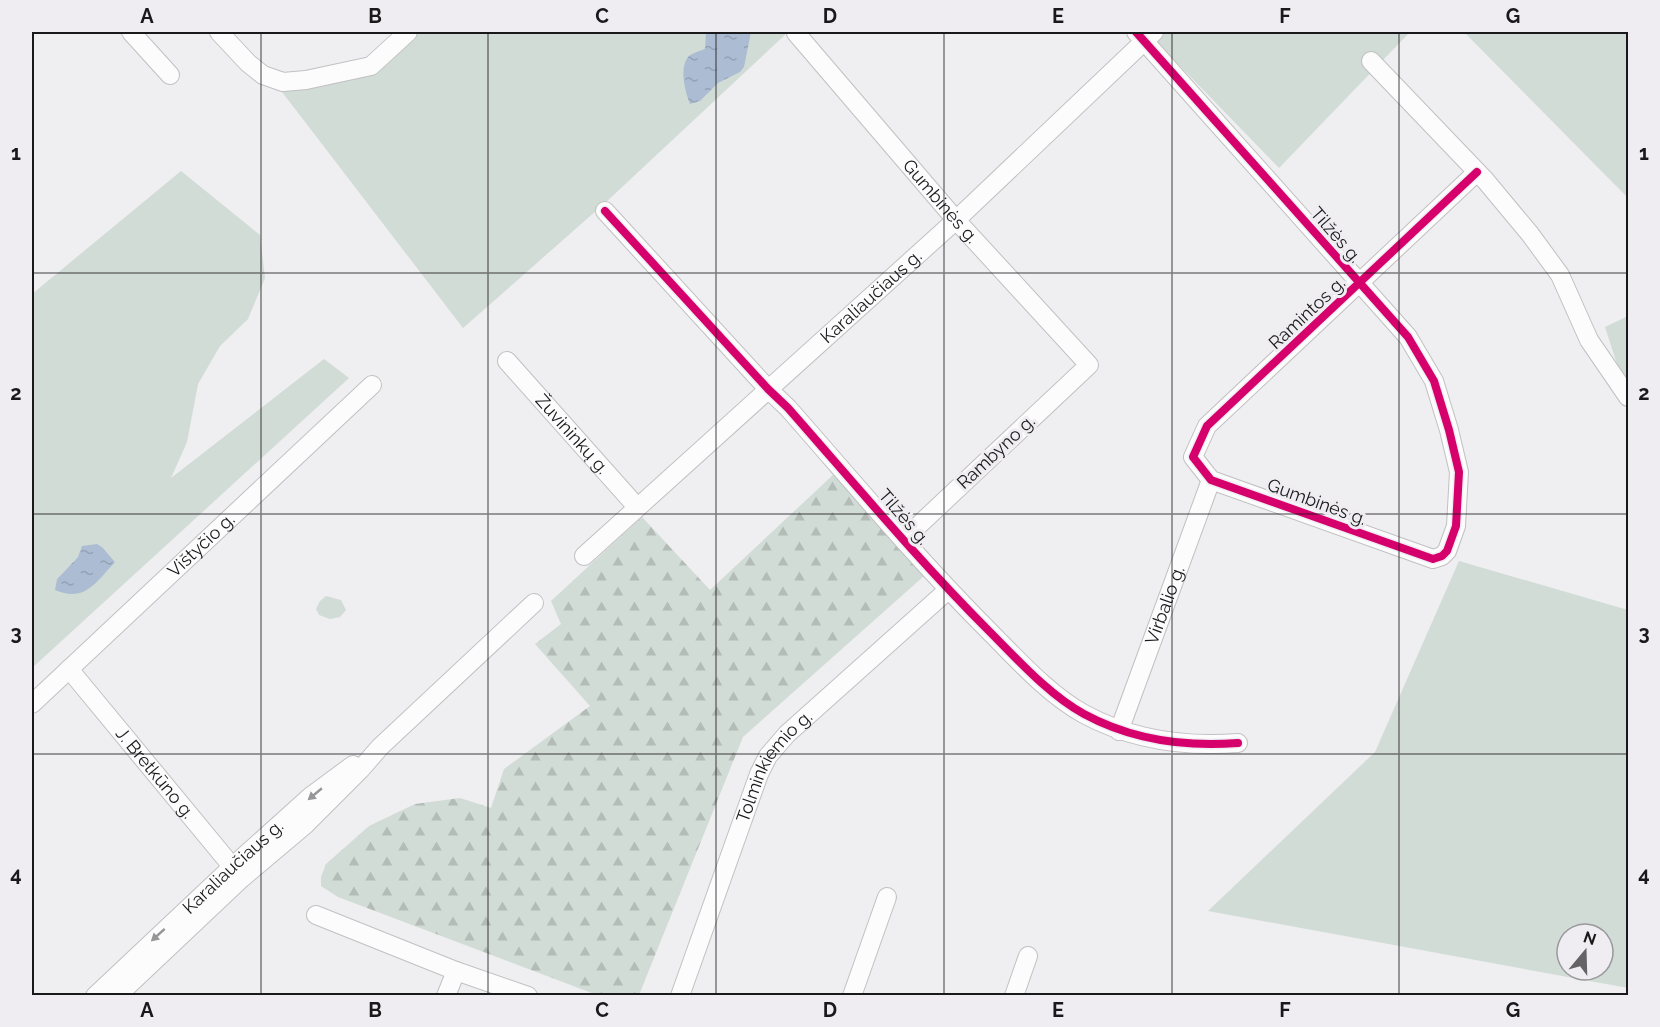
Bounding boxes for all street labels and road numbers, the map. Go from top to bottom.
street label: Gumbinės g. [899,155,983,247]
street label: Tilžės g. [1307,203,1366,267]
street label: Karaliaučiaus g. [816,245,926,347]
street label: Ramintos g. [1264,272,1349,353]
street label: Žuvininkų g. [532,389,614,478]
street label: Rambyno g. [952,410,1039,493]
street label: Gumbinės g. [1265,474,1370,529]
street label: Tilžės g. [875,485,934,549]
street label: Vištyčio g. [163,508,239,581]
street label: Virbalio g. [1141,563,1189,647]
street label: Tolminkiemio g. [732,706,816,825]
street label: J. Bretkūno g. [112,723,199,822]
street label: Karaliaučiaus g. [178,815,287,918]

